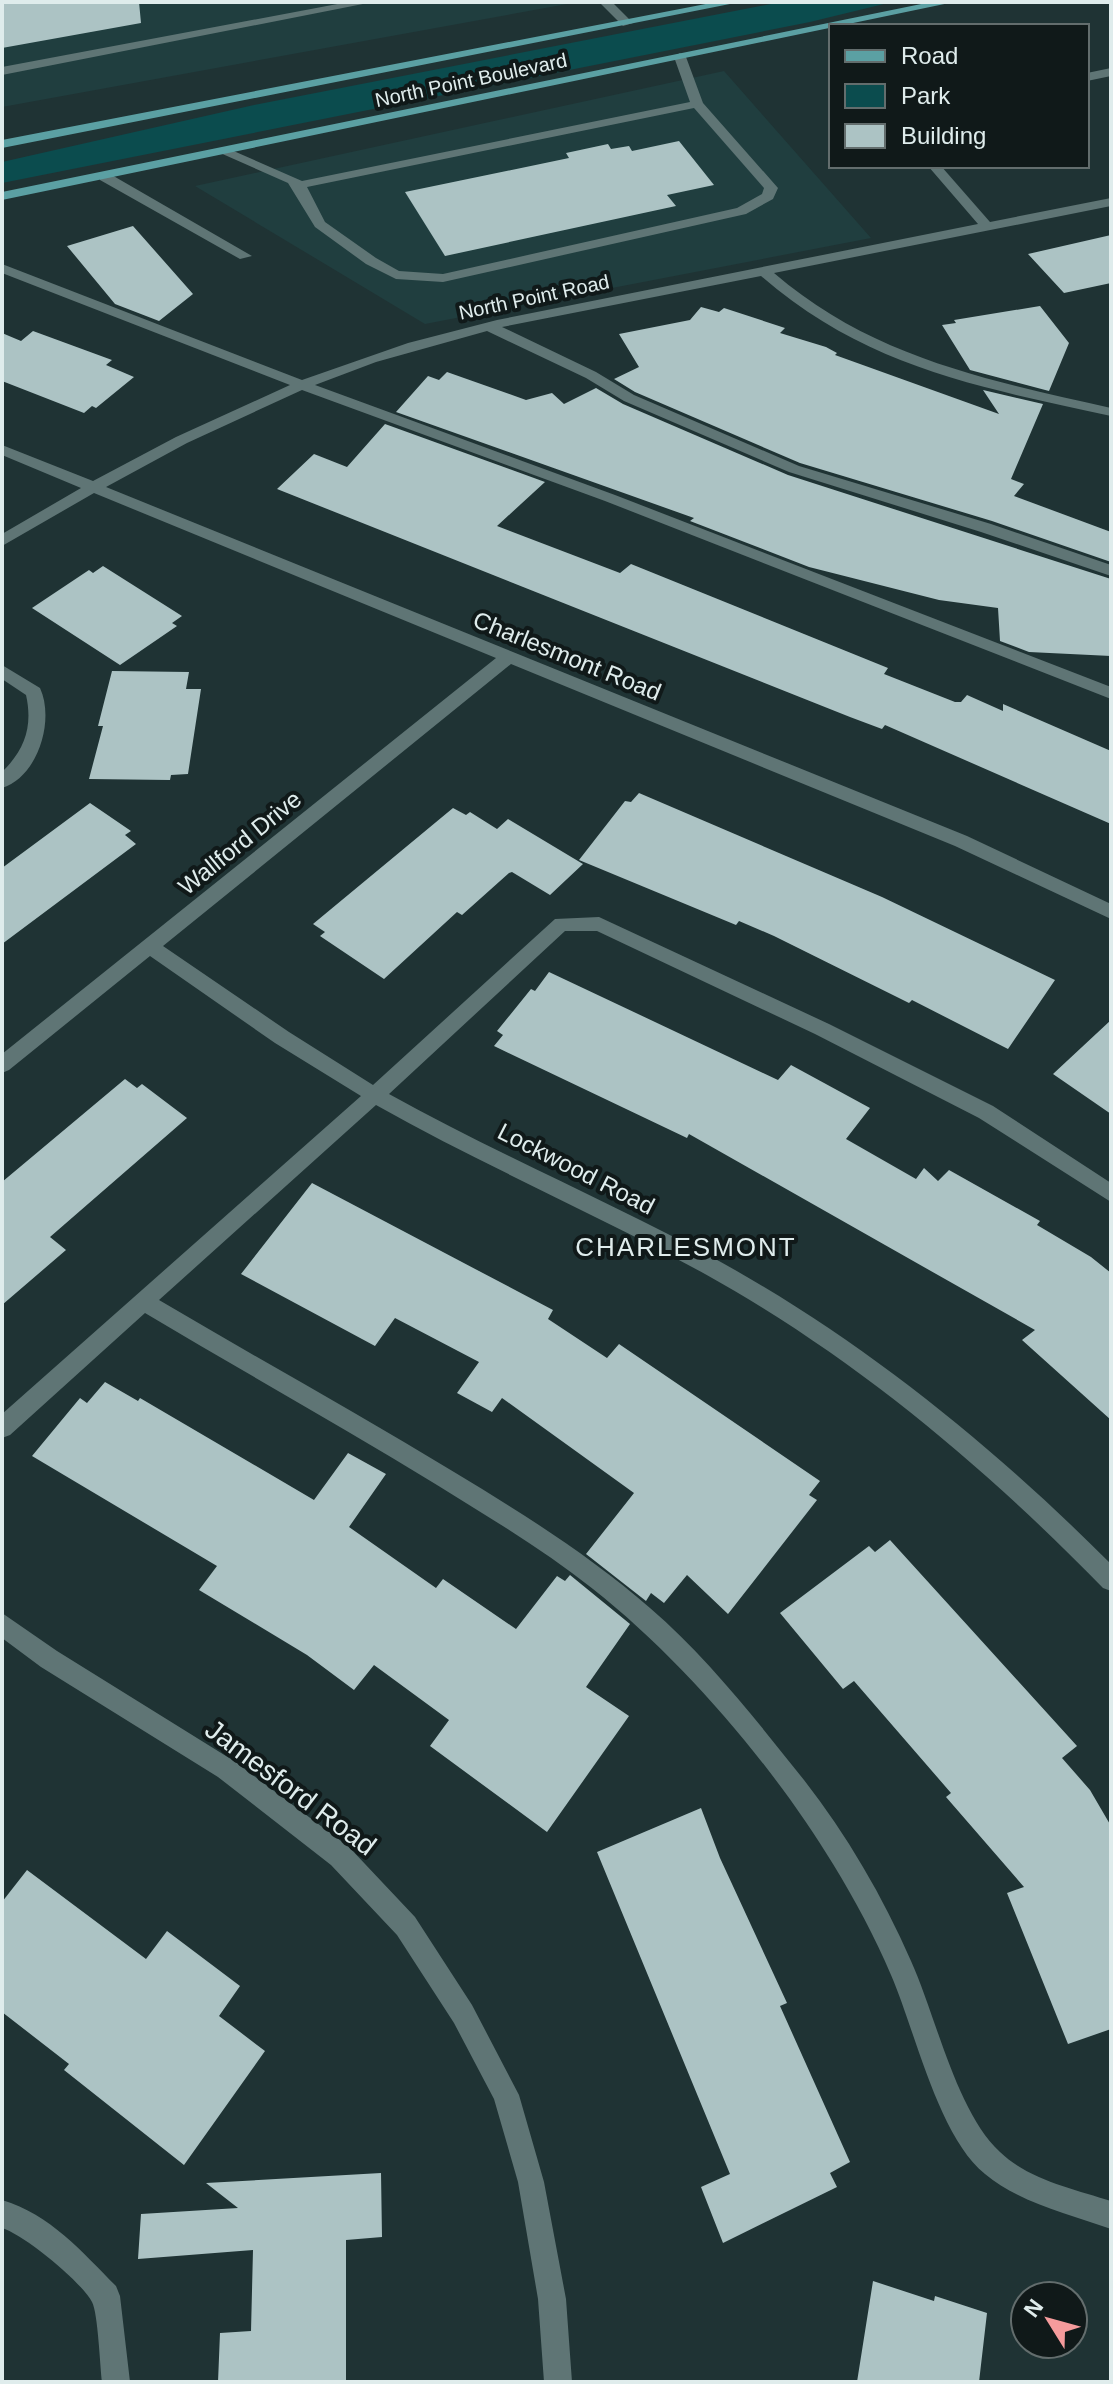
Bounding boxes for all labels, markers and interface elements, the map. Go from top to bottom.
legend [829,24,1089,168]
text: Road [901,42,958,69]
street label: North Point Boulevard [373,49,569,111]
text: Park [901,82,951,109]
text: Building [901,122,986,149]
street label: North Point Road [457,270,611,324]
street label: Charlesmont Road [469,606,665,706]
street label: Wallford Drive [173,785,306,900]
street label: Lockwood Road [493,1117,659,1220]
district label: CHARLESMONT [575,1232,797,1262]
street label: Jamesford Road [199,1713,382,1862]
north arrow [1009,2280,1089,2360]
text: N [1019,2294,1048,2322]

